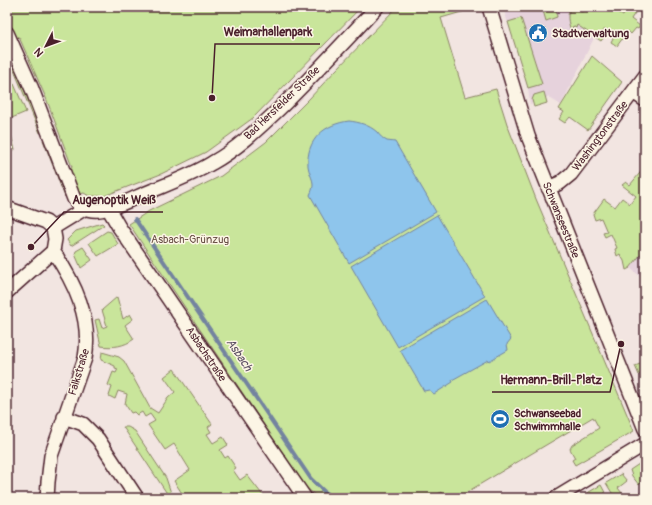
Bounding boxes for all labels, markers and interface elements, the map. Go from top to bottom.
callout: Weimarhallenpark [215,20,320,44]
public building icon: Stadtverwaltung [527,22,549,44]
text: Weimarhallenpark [224,25,313,40]
north arrow [26,26,66,66]
place label: Stadtverwaltung [552,27,629,40]
text: N [31,45,46,59]
street label: Bad Hersfelder Straße [241,63,323,143]
street label: Washingtonstraße [569,98,631,174]
street label: Schwanseestraße [540,180,582,260]
callout: Augenoptik Weiß [64,188,163,212]
text: Augenoptik Weiß [72,193,156,208]
park label: Asbach-Grünzug [151,233,229,246]
street label: Asbachstraße [183,324,229,384]
water label: Asbach [223,336,256,375]
street label: Falkstraße [66,347,92,397]
callout: Hermann-Brill-Platz [492,368,610,392]
text: Hermann-Brill-Platz [500,373,602,388]
place label: Schwanseebad Schwimmhalle [514,407,581,433]
sports icon: Schwanseebad Schwimmhalle [489,408,511,430]

